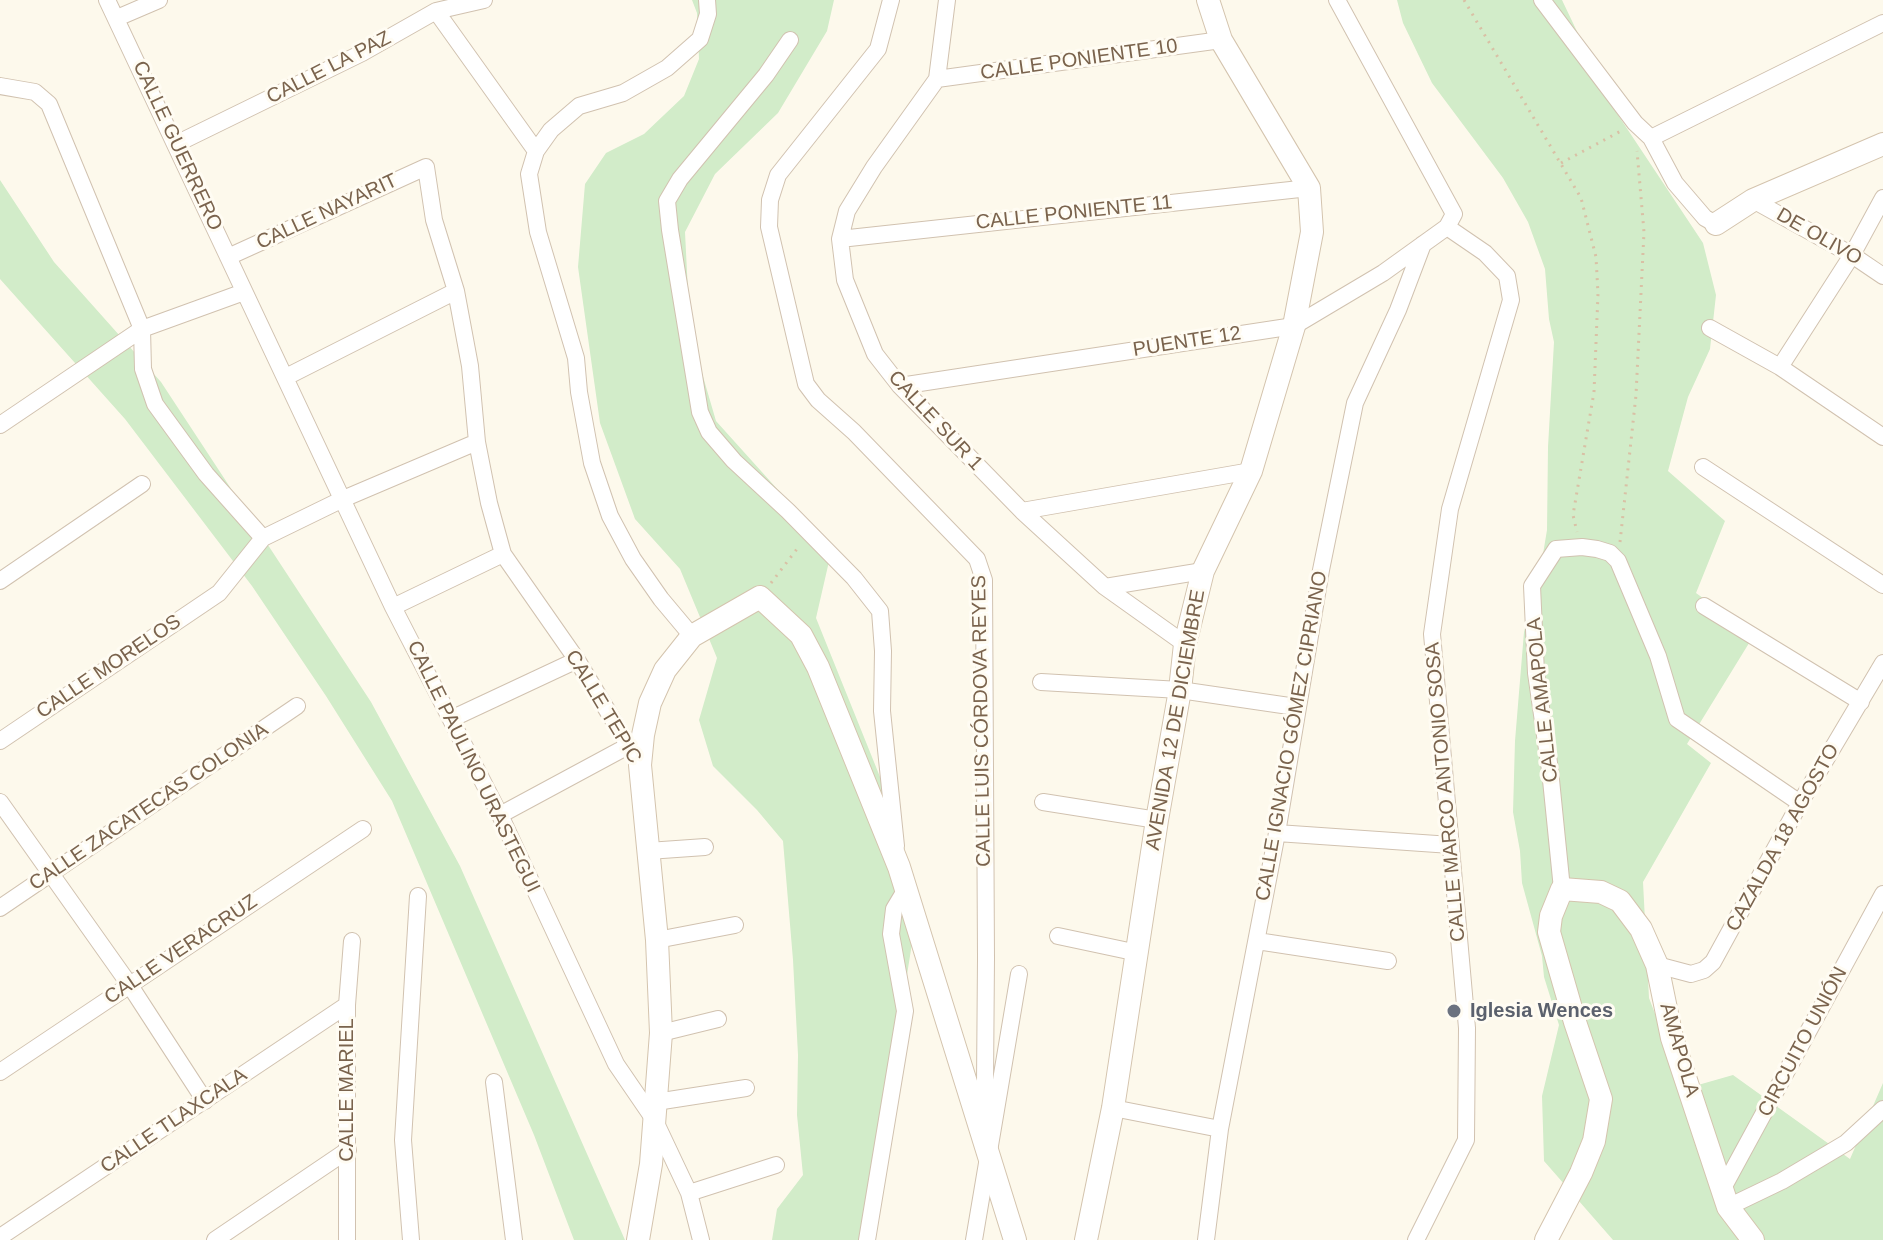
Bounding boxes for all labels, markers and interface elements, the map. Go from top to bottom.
street label: CALLE LA PAZ [263,26,395,110]
street label: CALLE PONIENTE 10 [979,34,1179,86]
street label: CALLE GUERRERO [127,57,227,235]
street label: CALLE NAYARIT [253,169,401,255]
street label: CALLE PONIENTE 11 [975,191,1173,235]
street label: DE OLIVO [1772,203,1866,271]
street label: PUENTE 12 [1131,322,1243,362]
street label: CALLE SUR 1 [883,366,987,476]
street label: CALLE IGNACIO GÓMEZ CIPRIANO [1251,569,1333,903]
street label: CALLE LUIS CÓRDOVA REYES [967,575,997,867]
street label: AVENIDA 12 DE DICIEMBRE [1141,588,1211,852]
street label: CALLE MORELOS [32,610,186,724]
street label: CALLE AMAPOLA [1522,616,1564,784]
street label: CALLE PAULINO URASTEGUI [401,637,545,897]
street label: CALLE MARCO ANTONIO SOSA [1421,641,1471,943]
street label: CALLE TEPIC [560,646,646,768]
street label: CALLE ZACATECAS COLONIA [25,718,273,896]
street label: CAZALDA 18 AGOSTO [1721,740,1845,936]
street label: CALLE VERACRUZ [100,890,262,1010]
street label: CIRCUITO UNIÓN [1753,963,1853,1121]
place label: Iglesia Wences [1470,999,1613,1023]
street label: AMAPOLA [1654,1000,1704,1100]
marker: Iglesia Wences [1445,1002,1463,1020]
street label: CALLE MARIEL [335,1018,359,1162]
street label: CALLE TLAXCALA [96,1063,252,1179]

